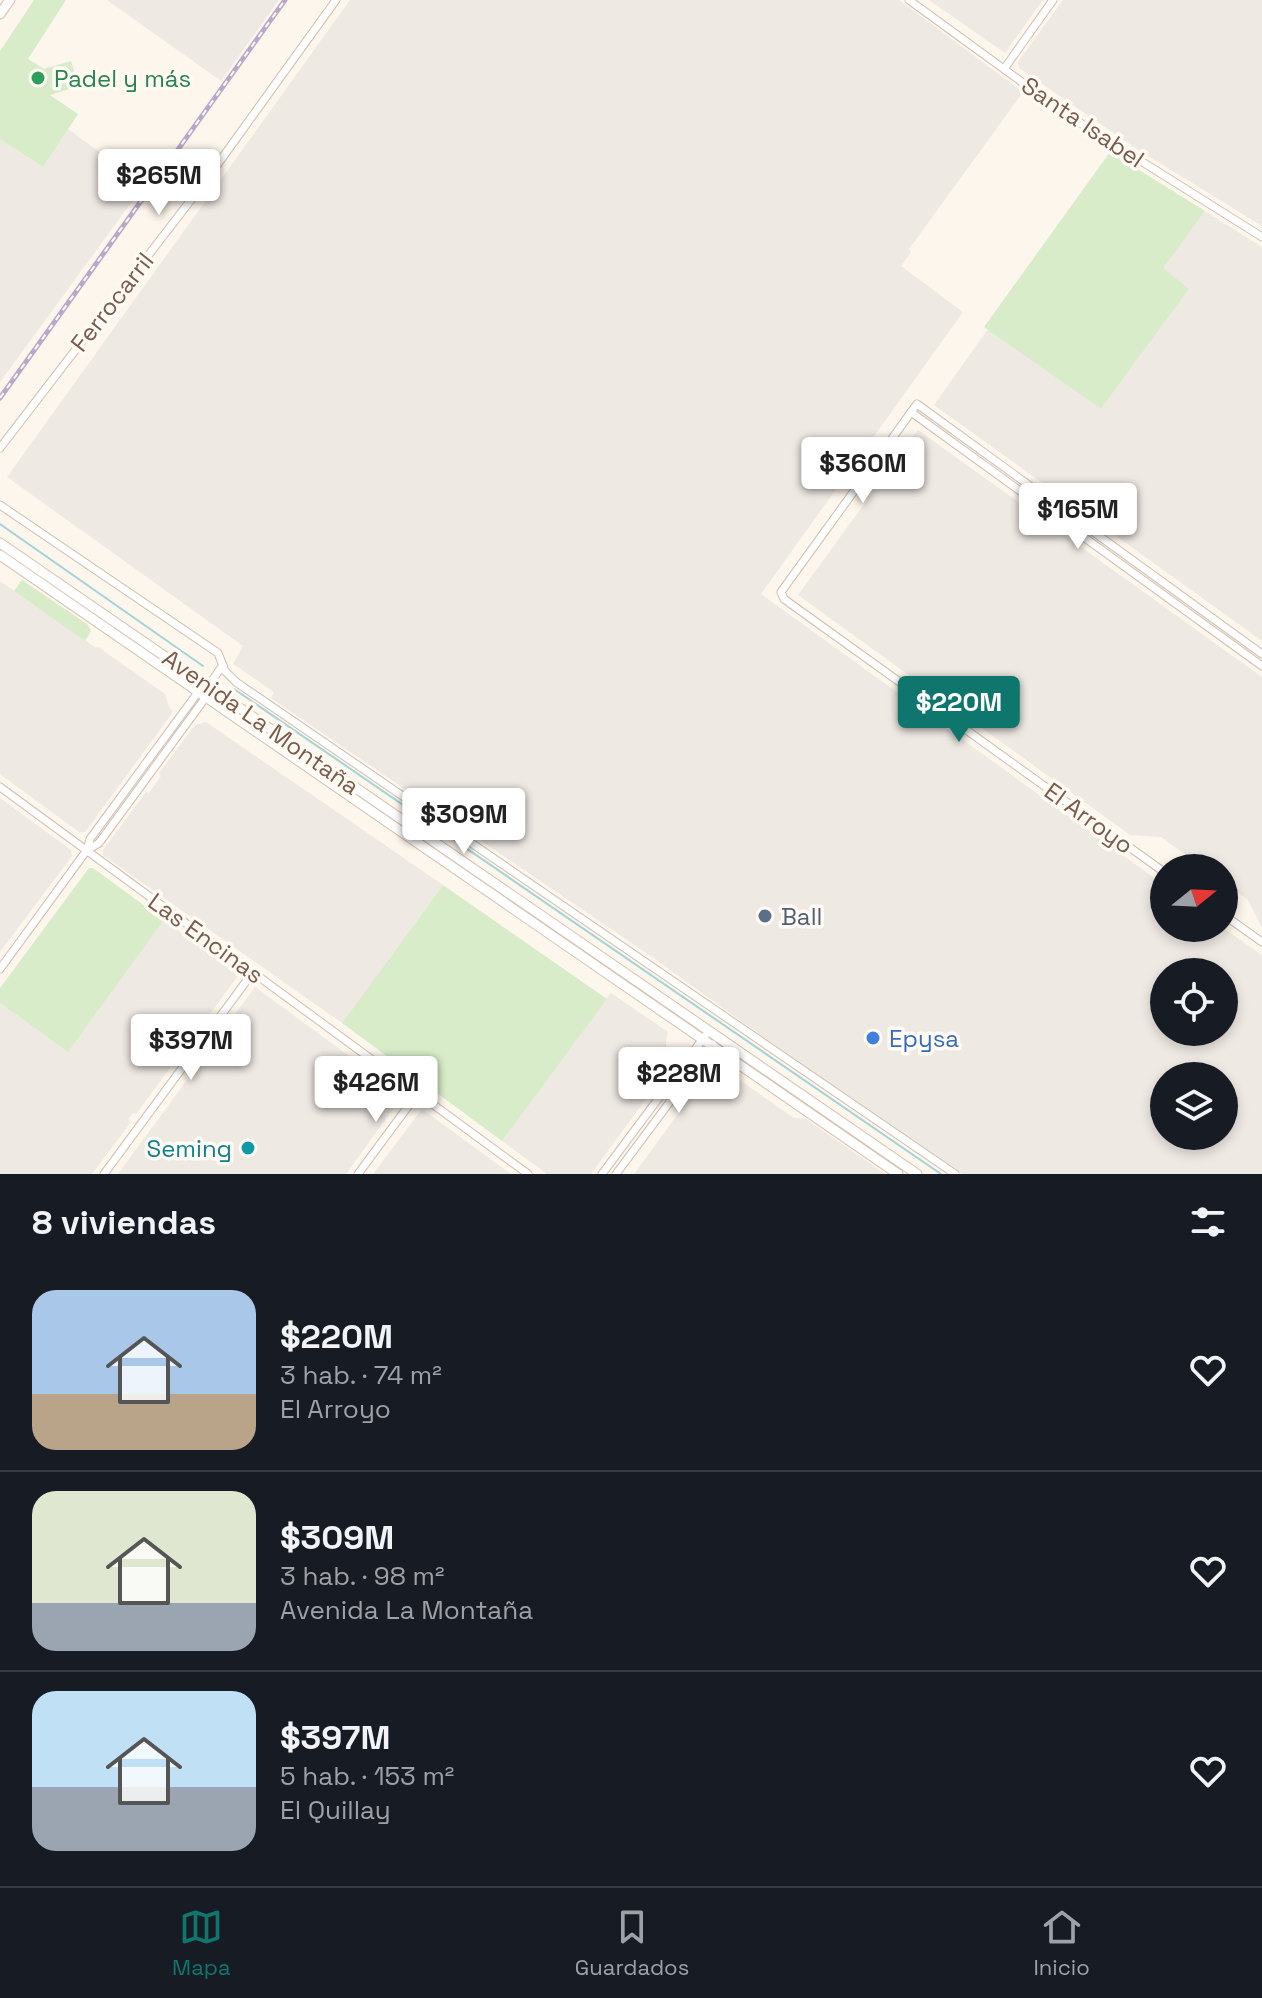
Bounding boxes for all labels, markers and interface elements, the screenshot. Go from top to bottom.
place label: Padel y más [54,63,191,94]
marker: Padel y más [29,69,47,87]
street label: Santa Isabel [1016,70,1150,174]
pin: $265M [103,149,215,217]
text: $265M [116,158,202,192]
street label: Ferrocarril [64,246,160,358]
pin: $360M [807,437,919,505]
text: $360M [819,446,907,480]
pin: $165M [1022,483,1134,551]
text: $165M [1037,492,1119,526]
street label: Avenida La Montaña [156,642,366,802]
pin: $220M [903,676,1015,744]
text: $220M [916,685,1002,719]
street label: El Arroyo [1038,775,1140,861]
pin: $309M [408,788,520,856]
text: $309M [420,797,508,831]
north arrow [1150,854,1238,942]
map controls [1150,854,1238,1150]
street label: Las Encinas [142,886,270,990]
place label: Ball [781,901,822,932]
marker: Ball [756,907,774,925]
button: locate [1150,958,1238,1046]
pin: $397M [135,1014,247,1082]
text: $397M [149,1023,233,1057]
place label: Epysa [889,1023,959,1054]
marker: Epysa [864,1029,882,1047]
pin: $228M [623,1047,735,1115]
pin: $426M [320,1056,432,1124]
text: $228M [636,1056,722,1090]
button: layers [1150,1062,1238,1150]
text: $426M [333,1065,419,1099]
place label: Seming [146,1133,232,1164]
marker: Seming [239,1139,257,1157]
icon: filters [1186,1200,1230,1244]
text: 8 viviendas [32,1201,216,1244]
text: $220M [280,1315,393,1358]
icon: home [96,1322,192,1418]
icon: heart [1186,1348,1230,1392]
text: 3 hab. · 74 m² [280,1358,442,1392]
text: El Arroyo [280,1392,391,1426]
text: $309M [280,1516,394,1559]
icon: home [96,1523,192,1619]
icon: heart [1186,1549,1230,1593]
text: 3 hab. · 98 m² [280,1559,444,1593]
text: Avenida La Montaña [280,1593,533,1627]
text: $397M [280,1716,390,1759]
icon: home [96,1723,192,1819]
icon: heart [1186,1749,1230,1793]
text: 5 hab. · 153 m² [280,1759,454,1793]
text: El Quillay [280,1793,391,1827]
tab: Mapa [172,1905,231,1981]
tab: Guardados [575,1905,689,1981]
tab: Inicio [1033,1905,1090,1981]

